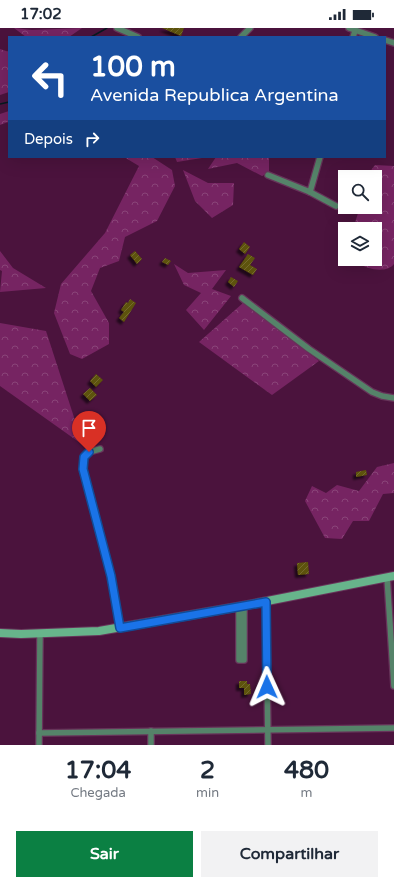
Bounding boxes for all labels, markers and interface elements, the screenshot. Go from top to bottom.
text: 17:02 [20,5,62,23]
text: 100 m [90,50,176,84]
icon: left [24,52,76,104]
text: Avenida Republica Argentina [90,84,339,106]
icon: right [81,128,103,150]
text: Depois [24,130,73,148]
map controls [338,170,382,266]
button: search [338,170,382,214]
button: layers [338,222,382,266]
pin [72,411,106,452]
icon: arrive [78,417,100,439]
position arrow [246,666,288,708]
text: 17:04 [65,756,131,785]
text: 2 [200,756,215,785]
text: 480 [284,756,329,785]
text: Chegada [70,785,126,801]
text: min [196,785,219,801]
text: m [301,785,313,801]
button: Sair [16,831,193,877]
button: Compartilhar [201,831,378,877]

